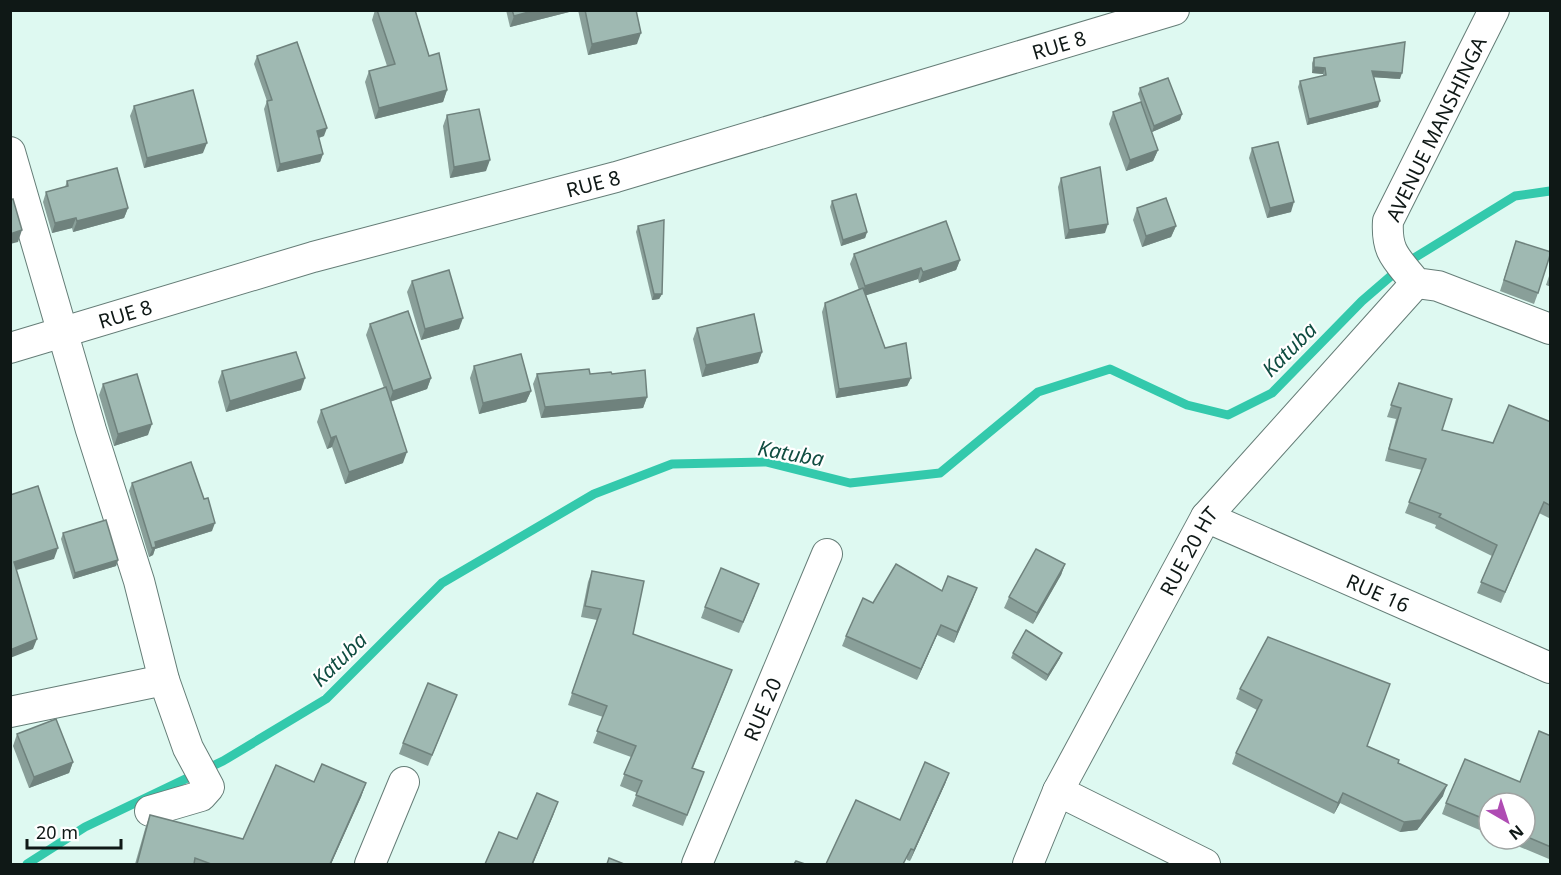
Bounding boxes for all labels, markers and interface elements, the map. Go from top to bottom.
street label: RUE 8 [1029,24,1089,65]
street label: AVENUE MANSHINGA [1379,32,1493,226]
street label: RUE 8 [563,163,623,203]
street label: RUE 8 [95,293,155,334]
water label: Katuba [1255,315,1323,383]
water label: Katuba [756,433,826,473]
street label: RUE 20 HT [1153,500,1223,600]
street label: RUE 16 [1342,567,1414,618]
water label: Katuba [305,626,373,692]
street label: RUE 20 [737,673,787,745]
north arrow [1477,791,1537,851]
scale bar [27,812,122,850]
text: 20 m [36,820,78,844]
text: N [1504,820,1528,845]

